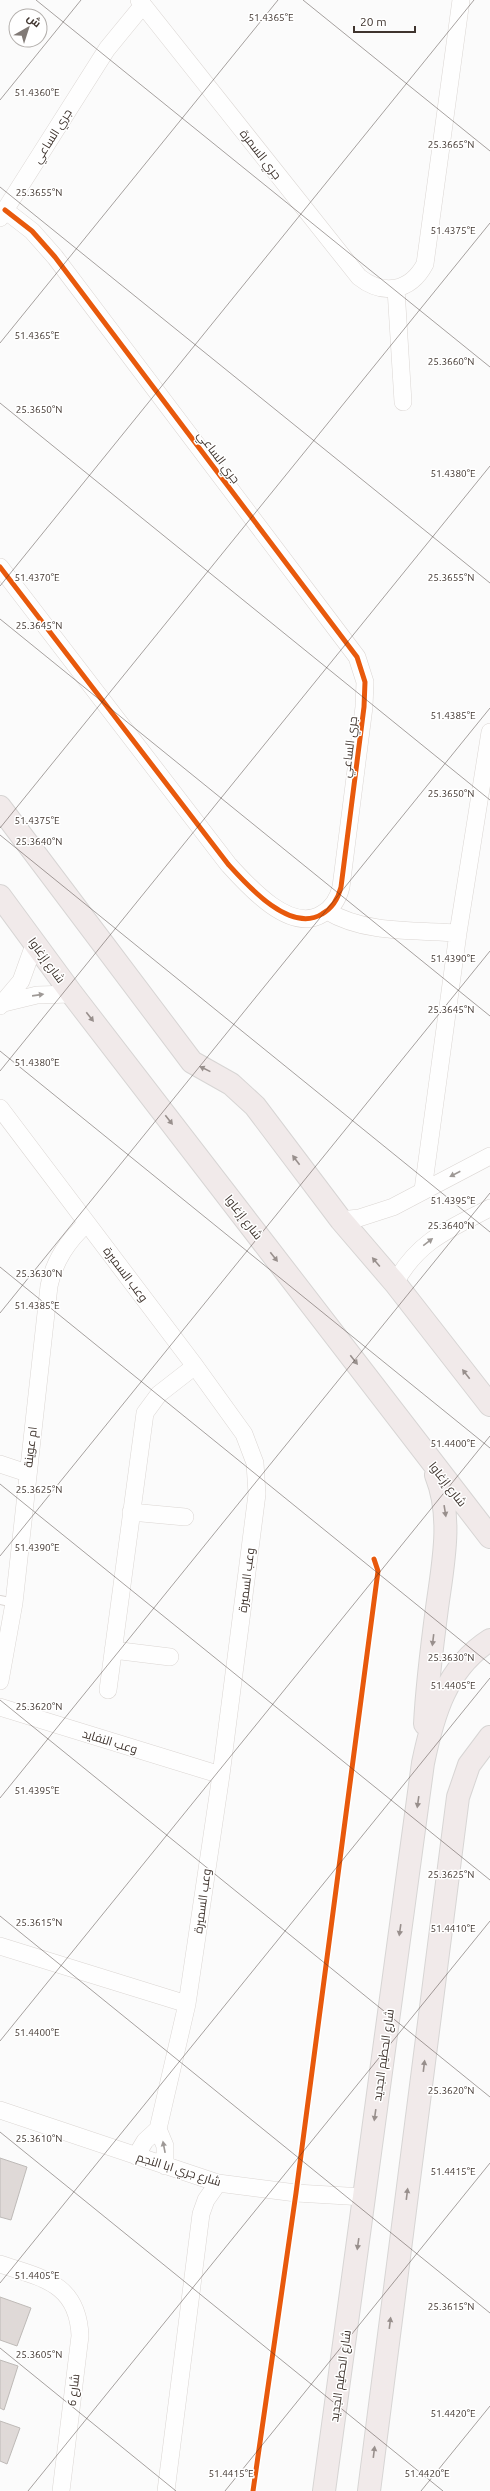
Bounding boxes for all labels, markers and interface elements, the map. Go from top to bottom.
north arrow [8,8,48,48]
scale bar [354,8,415,34]
text: ش [24,11,44,30]
text: 51.4365°E [248,12,294,23]
text: 20 m [360,15,387,28]
text: 51.4360°E [14,87,60,98]
street label: جري الساعي [30,106,77,168]
street label: جري السمرة [234,127,284,184]
text: 25.3665°N [428,139,474,150]
text: 25.3655°N [16,187,62,198]
text: 51.4375°E [430,225,476,236]
text: 51.4365°E [14,330,60,341]
text: 25.3660°N [428,356,474,367]
text: 25.3650°N [16,404,62,415]
street label: جري الساعي [192,428,243,488]
text: 51.4380°E [430,468,476,479]
text: 51.4370°E [14,572,60,583]
text: 25.3655°N [428,572,474,583]
text: 25.3645°N [16,620,62,631]
text: 51.4385°E [430,710,476,721]
street label: جري الساعي [339,716,363,779]
text: 25.3650°N [428,788,474,799]
text: 51.4375°E [14,815,60,826]
text: 25.3640°N [16,836,62,847]
street label: شارع إزغاوا [25,935,68,986]
text: 51.4390°E [430,953,476,964]
one-way arrow [32,992,44,999]
text: 25.3645°N [428,1004,474,1015]
one-way arrow [86,1012,94,1023]
text: 51.4380°E [14,1057,60,1068]
one-way arrow [199,1066,211,1072]
one-way arrow [165,1115,174,1126]
one-way arrow [291,1154,300,1165]
one-way arrow [449,1170,461,1177]
street label: شارع إزغاوا [221,1192,265,1243]
text: 51.4395°E [430,1195,476,1206]
text: 25.3640°N [428,1220,474,1231]
one-way arrow [422,1238,433,1247]
street label: وعب السميرة [100,1244,151,1305]
one-way arrow [270,1251,279,1262]
one-way arrow [372,1256,381,1267]
text: 25.3630°N [16,1268,62,1279]
text: 51.4385°E [14,1300,60,1311]
one-way arrow [349,1354,358,1365]
one-way arrow [462,1369,470,1380]
street label: ام عوينة [21,1426,41,1468]
text: 51.4400°E [430,1438,476,1449]
street label: شارع إزغاوا [425,1459,469,1510]
text: 25.3625°N [16,1484,62,1495]
one-way arrow [442,1505,448,1517]
text: 51.4390°E [14,1542,60,1553]
street label: وعب السميرة [236,1547,257,1613]
one-way arrow [430,1634,436,1646]
text: 25.3630°N [428,1652,474,1663]
text: 51.4405°E [430,1680,476,1691]
text: 25.3620°N [16,1701,62,1712]
street label: وعب النفايد [81,1726,139,1757]
text: 51.4395°E [14,1785,60,1796]
one-way arrow [415,1796,421,1808]
street label: وعب السميرة [191,1868,214,1934]
text: 25.3625°N [428,1869,474,1880]
text: 25.3615°N [16,1917,62,1928]
text: 51.4410°E [430,1923,476,1934]
one-way arrow [397,1924,403,1937]
street label: شارع الحطيم الجديد [370,2008,398,2102]
text: 51.4400°E [14,2027,60,2038]
one-way arrow [421,2059,427,2072]
text: 25.3620°N [428,2085,474,2096]
one-way arrow [372,2109,378,2121]
text: 25.3610°N [16,2133,62,2144]
one-way arrow [161,2141,167,2153]
street label: شارع جري ابا النجم [134,2150,223,2192]
text: 51.4415°E [430,2166,476,2177]
one-way arrow [404,2188,410,2201]
one-way arrow [355,2238,361,2250]
text: 51.4405°E [14,2270,60,2281]
text: 25.3615°N [428,2301,474,2312]
one-way arrow [387,2317,394,2329]
street label: شارع الحطيم الجديد [327,2329,355,2423]
text: 25.3605°N [16,2349,62,2360]
street label: شارع 6 [65,2373,83,2407]
text: 51.4420°E [430,2408,476,2419]
one-way arrow [371,2446,377,2458]
text: 51.4415°E [208,2468,254,2479]
text: 51.4420°E [404,2468,450,2479]

